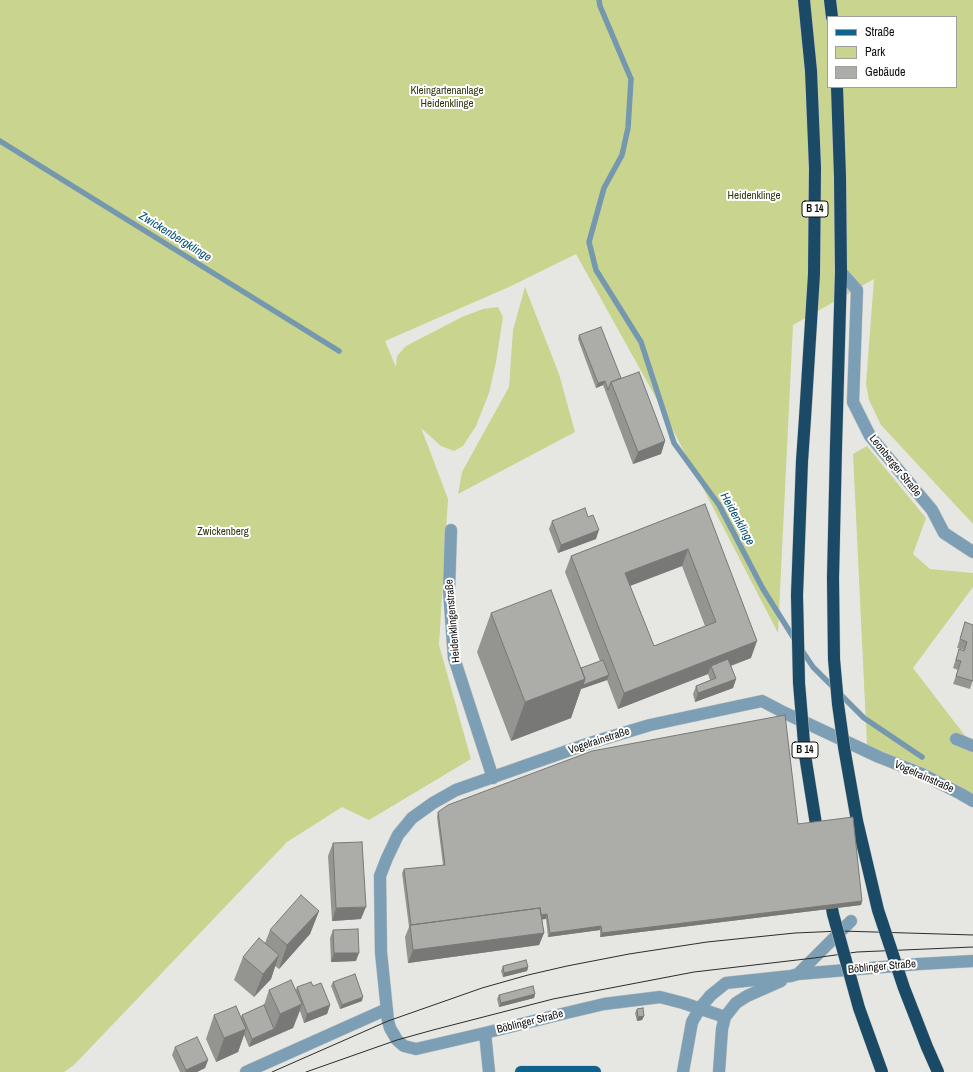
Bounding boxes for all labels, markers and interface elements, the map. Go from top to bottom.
legend [827,16,957,88]
text: Straße [865,24,895,40]
text: Park [865,44,885,60]
text: Gebäude [865,64,906,80]
park label: Kleingartenanlage Heidenklinge [410,84,484,110]
park label: Heidenklinge [727,189,781,203]
road number: B 14 [802,201,828,217]
water label: Zwickenbergklinge [136,209,214,265]
street label: Leonberger Straße [866,432,924,500]
water label: Heidenklinge [717,490,757,548]
park label: Zwickenberg [197,525,249,539]
street label: Heidenklingenstraße [443,579,463,663]
street label: Vogelrainstraße [567,725,631,757]
road number: B 14 [792,742,818,758]
street label: Vogelrainstraße [892,758,956,796]
street label: Böblinger Straße [847,957,917,977]
street label: Böblinger Straße [495,1007,565,1037]

